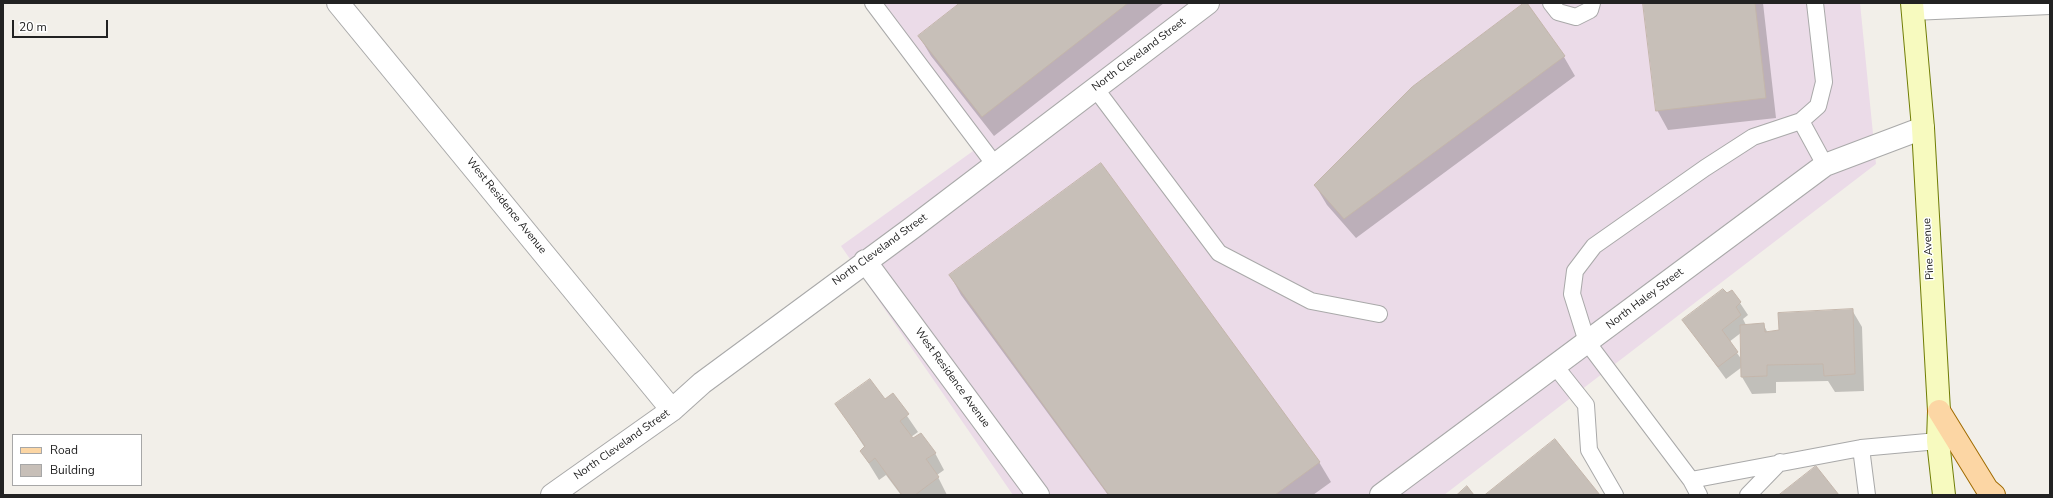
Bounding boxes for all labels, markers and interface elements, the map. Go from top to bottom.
scale bar [14,12,110,38]
street label: North Cleveland Street [1090,15,1188,95]
text: 20 m [19,19,47,35]
street label: West Residence Avenue [463,155,549,257]
street label: North Cleveland Street [830,211,930,289]
street label: Pine Avenue [1921,218,1937,280]
street label: North Haley Street [1604,266,1686,332]
street label: West Residence Avenue [911,326,993,430]
street label: North Cleveland Street [572,407,672,483]
legend [12,434,142,486]
text: Road [50,442,78,458]
text: Building [50,462,95,478]

